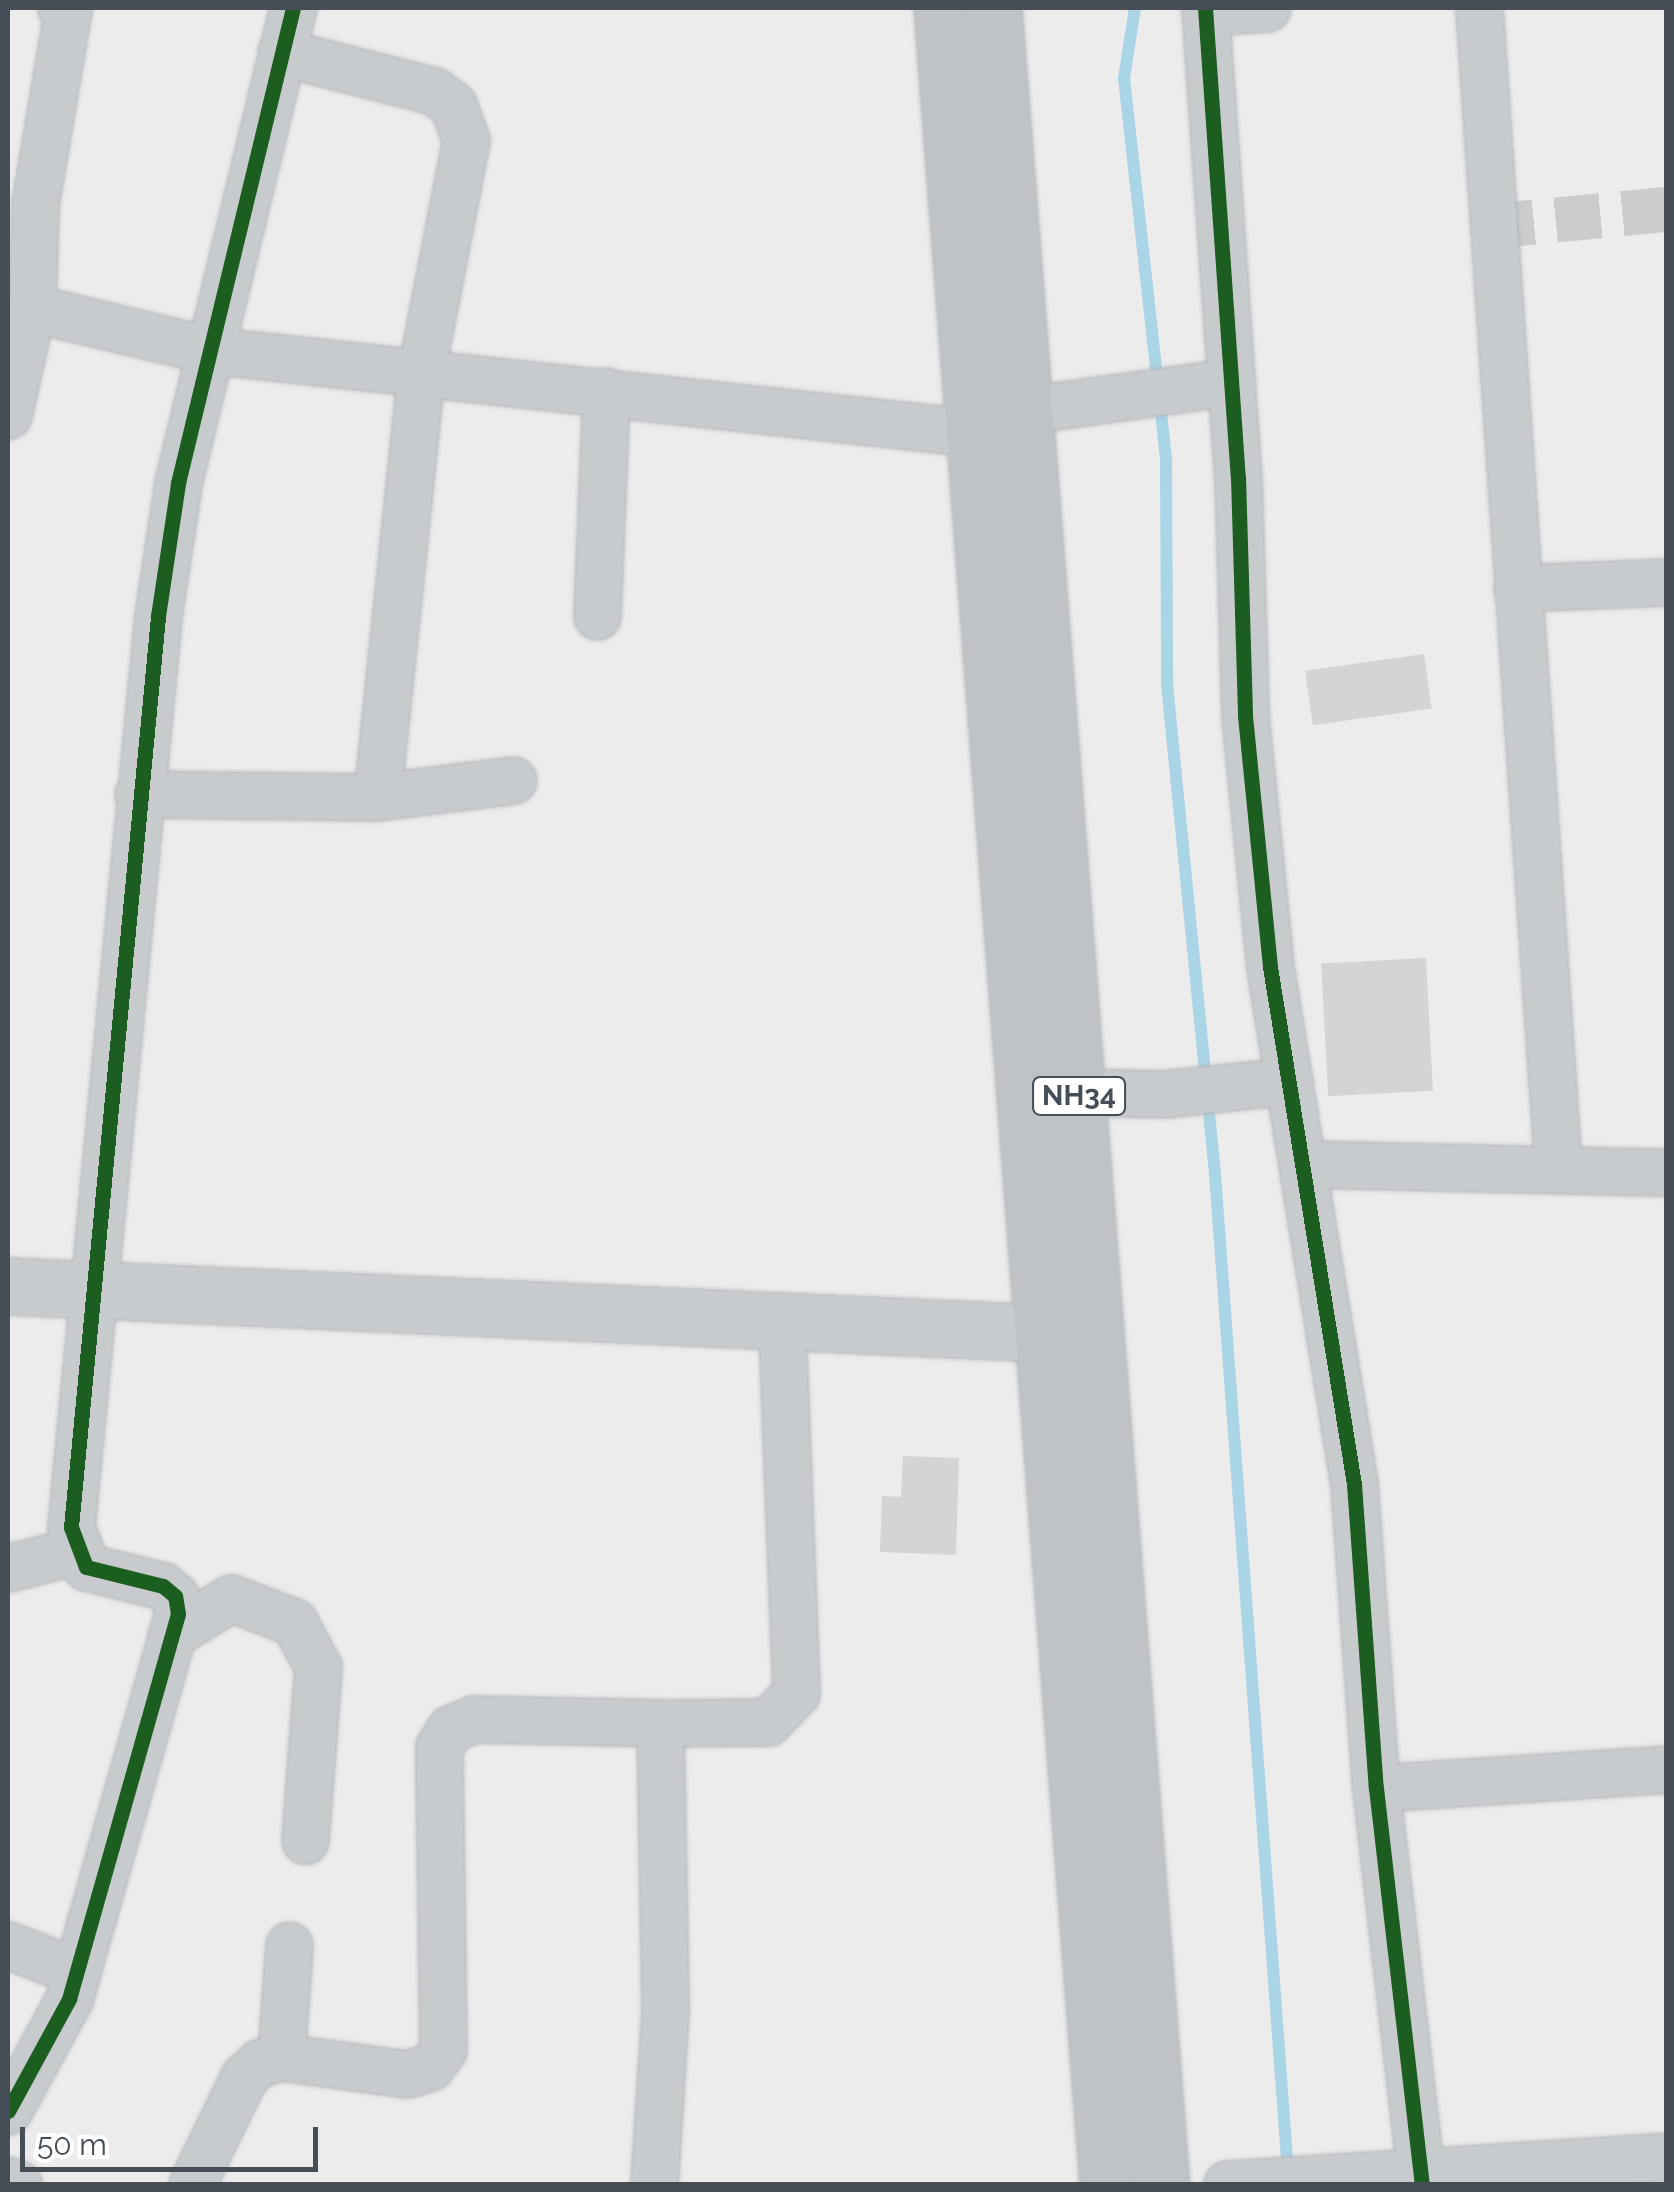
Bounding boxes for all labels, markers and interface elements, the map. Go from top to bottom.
road number: NH34 [1032,1073,1126,1119]
scale bar [25,2107,322,2169]
text: 50 m [37,2127,107,2162]

